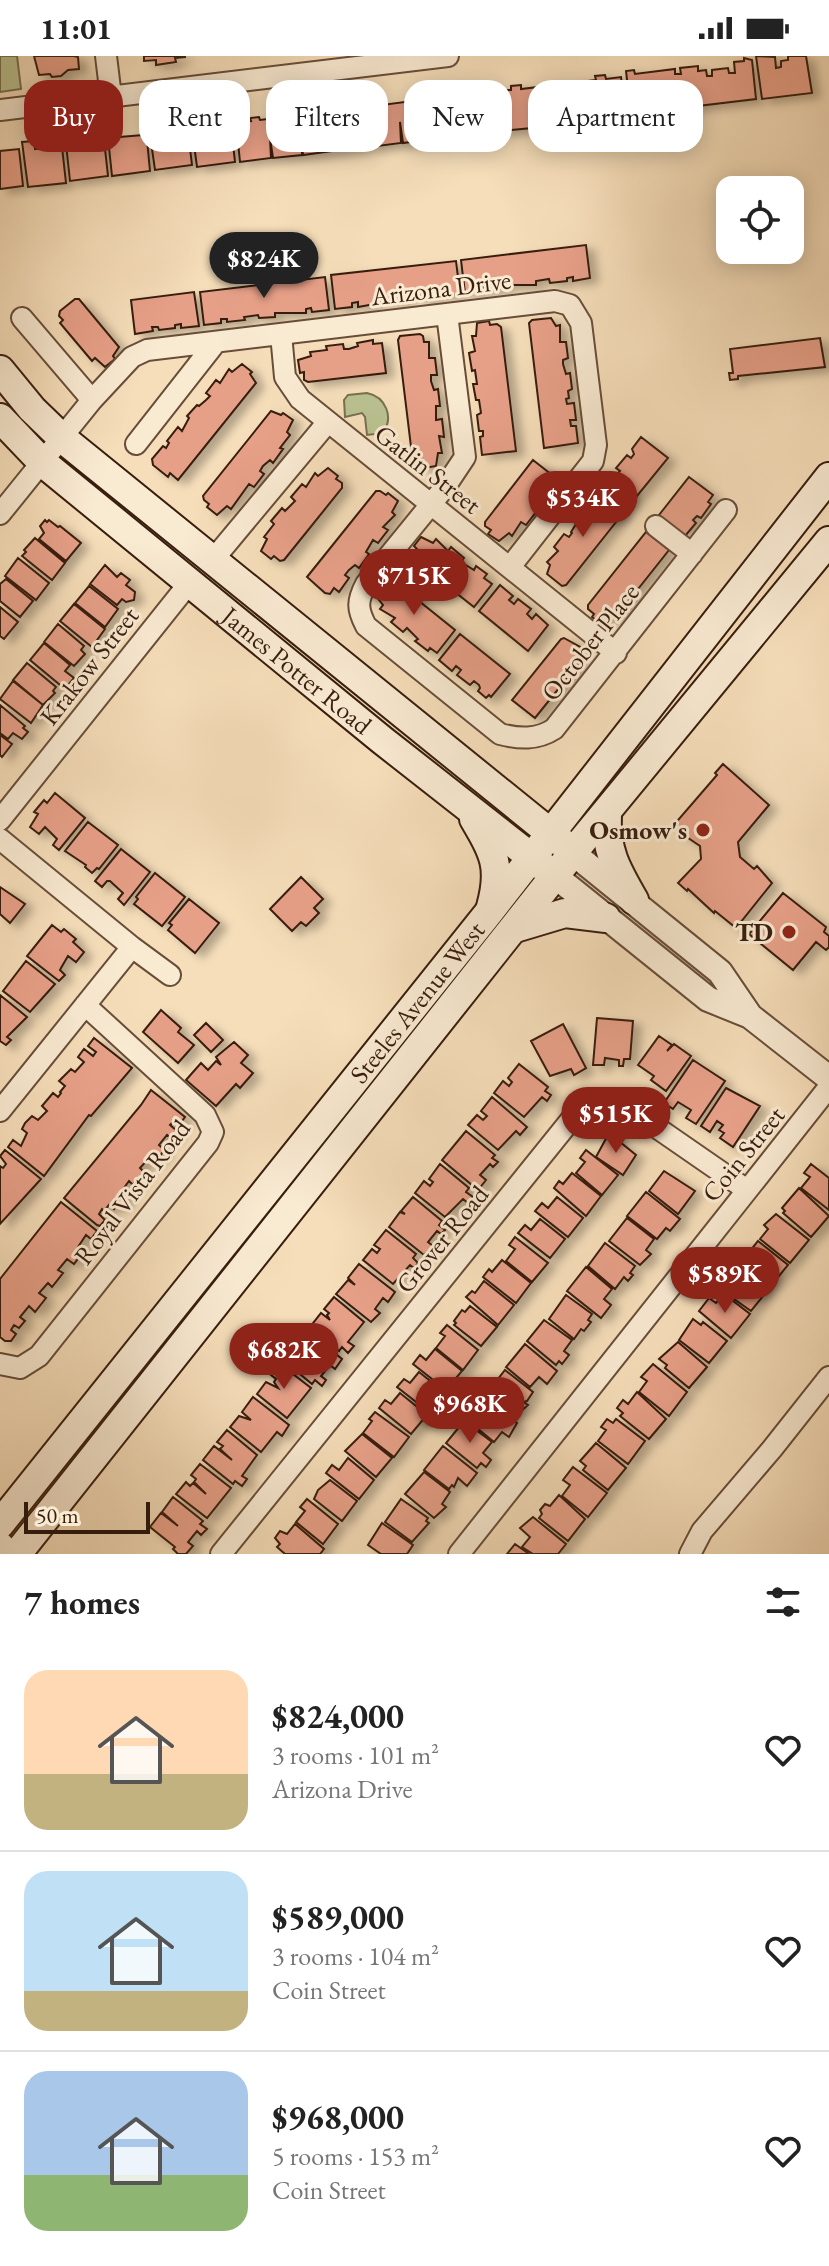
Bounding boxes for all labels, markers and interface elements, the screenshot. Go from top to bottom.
text: 11:01 [40,9,112,48]
chip: Buy [24,80,123,152]
chip: Rent [139,80,250,152]
chip: Filters [266,80,388,152]
chip: New [404,80,512,152]
chip: Apartment [528,80,703,152]
map controls [716,176,804,264]
button: locate [716,176,804,264]
pin: $824K [208,232,320,300]
text: $824K [227,241,301,275]
street label: Arizona Drive [368,263,513,314]
street label: Gatlin Street [368,417,488,521]
pin: $534K [527,471,639,539]
text: $534K [546,480,620,514]
pin: $715K [358,549,470,617]
text: $715K [377,558,451,592]
street label: October Place [533,576,647,708]
street label: James Potter Road [213,598,379,742]
street label: Krakow Street [32,600,146,732]
place label: Osmow's [589,813,687,847]
marker: Osmow's [694,821,712,839]
street label: Steeles Avenue West [342,914,492,1090]
place label: TD [735,915,773,949]
marker: TD [780,923,798,941]
pin: $515K [560,1087,672,1155]
text: $515K [579,1096,653,1130]
street label: Coin Street [694,1099,792,1209]
street label: Royal Vista Road [66,1112,198,1271]
street label: Grover Road [388,1177,496,1300]
pin: $589K [669,1247,781,1315]
text: $589K [688,1256,762,1290]
pin: $682K [228,1323,340,1391]
text: $682K [247,1332,321,1366]
pin: $968K [414,1377,526,1445]
text: $968K [433,1386,507,1420]
scale bar [24,1498,150,1534]
text: 50 m [36,1501,79,1530]
text: 7 homes [24,1580,140,1624]
icon: filters [761,1580,805,1624]
text: $824,000 [272,1694,404,1738]
icon: home [88,1702,184,1798]
icon: heart [761,1728,805,1772]
text: 3 rooms · 101 m² [272,1738,439,1772]
text: Arizona Drive [272,1772,413,1806]
text: $589,000 [272,1895,404,1939]
icon: home [88,1903,184,1999]
icon: heart [761,1929,805,1973]
text: 3 rooms · 104 m² [272,1939,439,1973]
text: Coin Street [272,1973,386,2007]
text: $968,000 [272,2095,404,2139]
icon: home [88,2103,184,2199]
icon: heart [761,2129,805,2173]
text: 5 rooms · 153 m² [272,2139,439,2173]
text: Coin Street [272,2173,386,2207]

